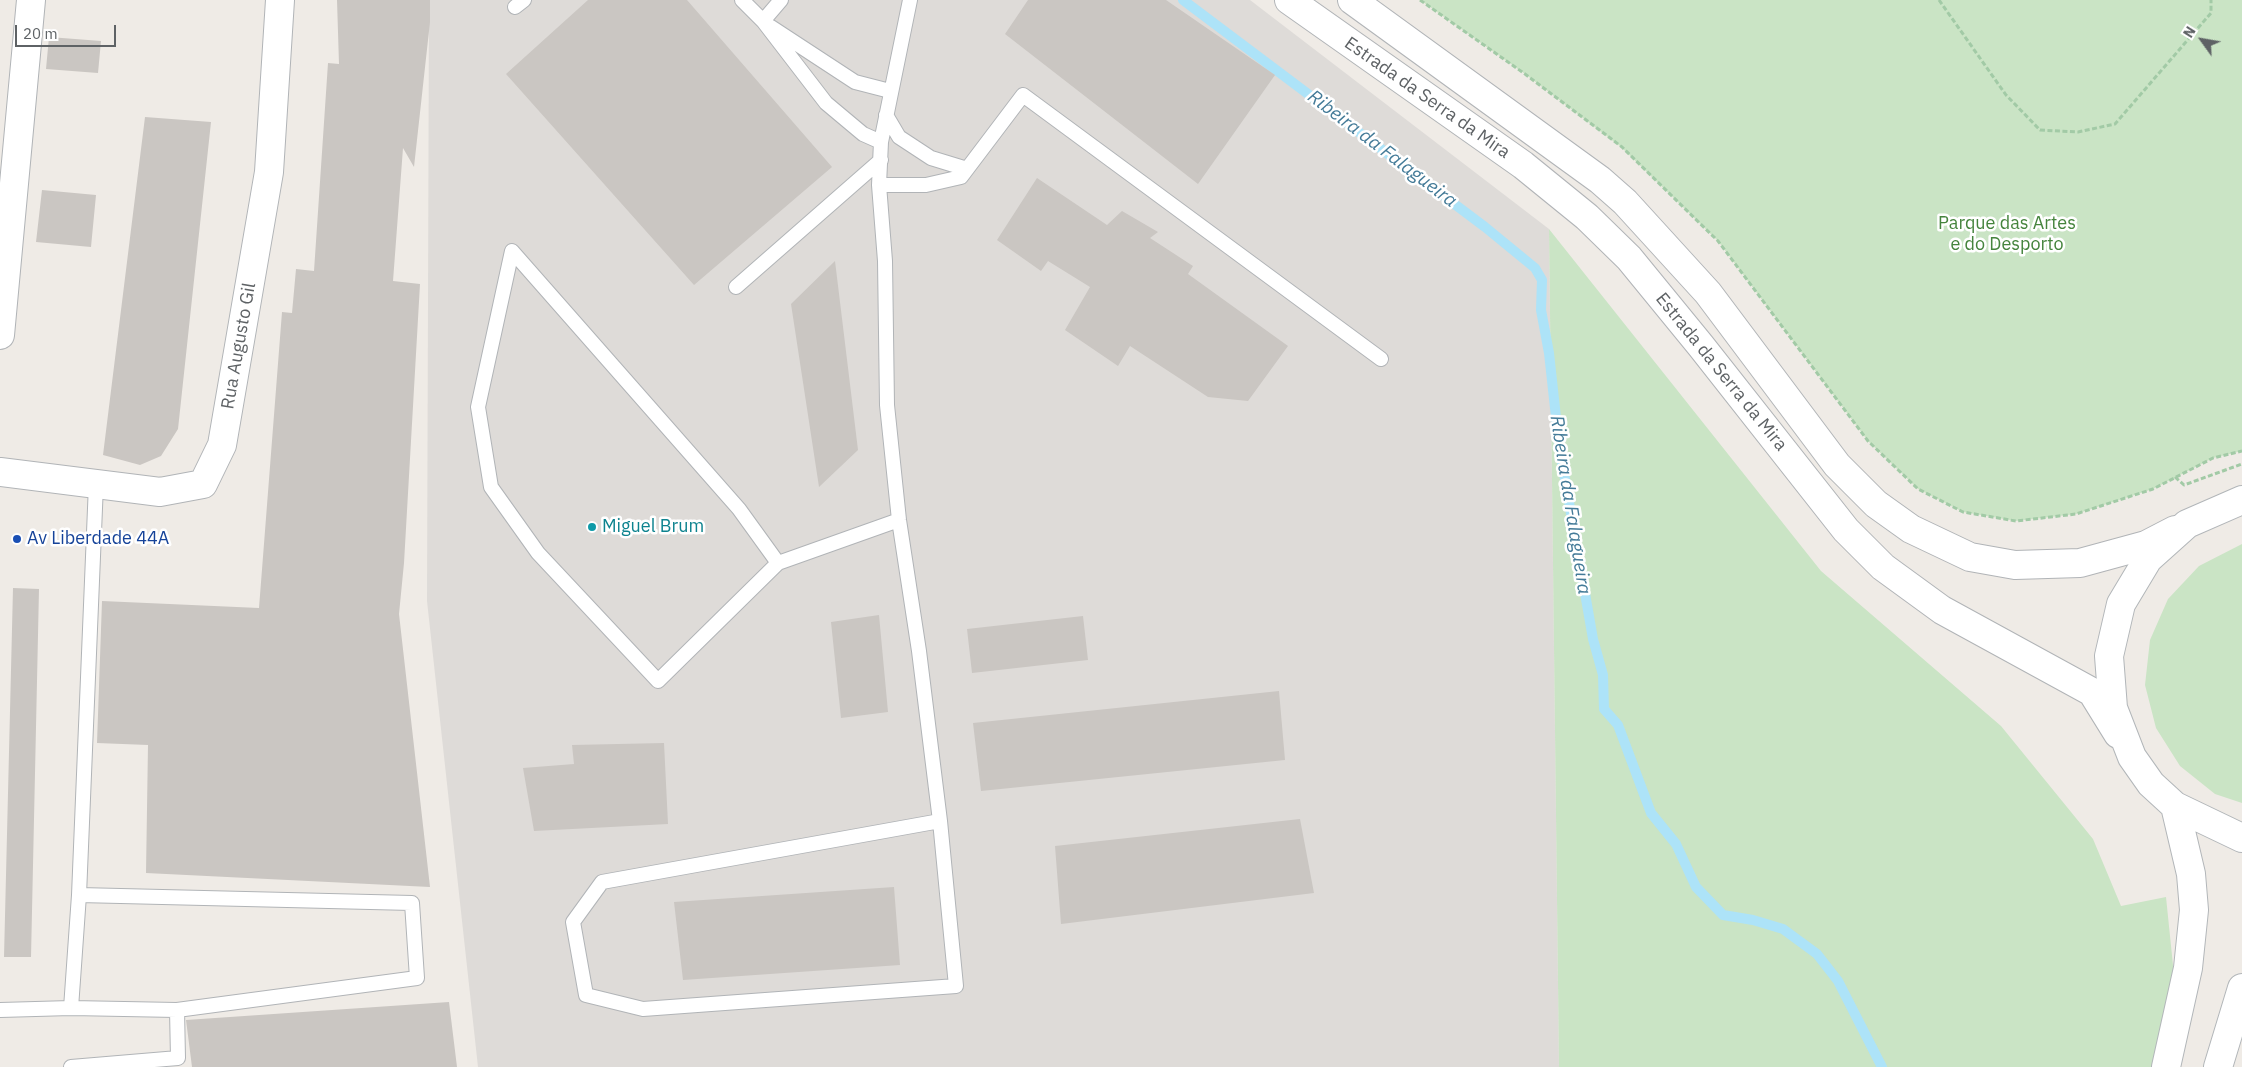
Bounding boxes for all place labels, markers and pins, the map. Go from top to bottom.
place label: Miguel Brum [602,516,704,538]
marker: Miguel Brum [586,521,598,533]
place label: Av Liberdade 44A [27,528,169,550]
marker: Av Liberdade 44A [11,533,23,545]

